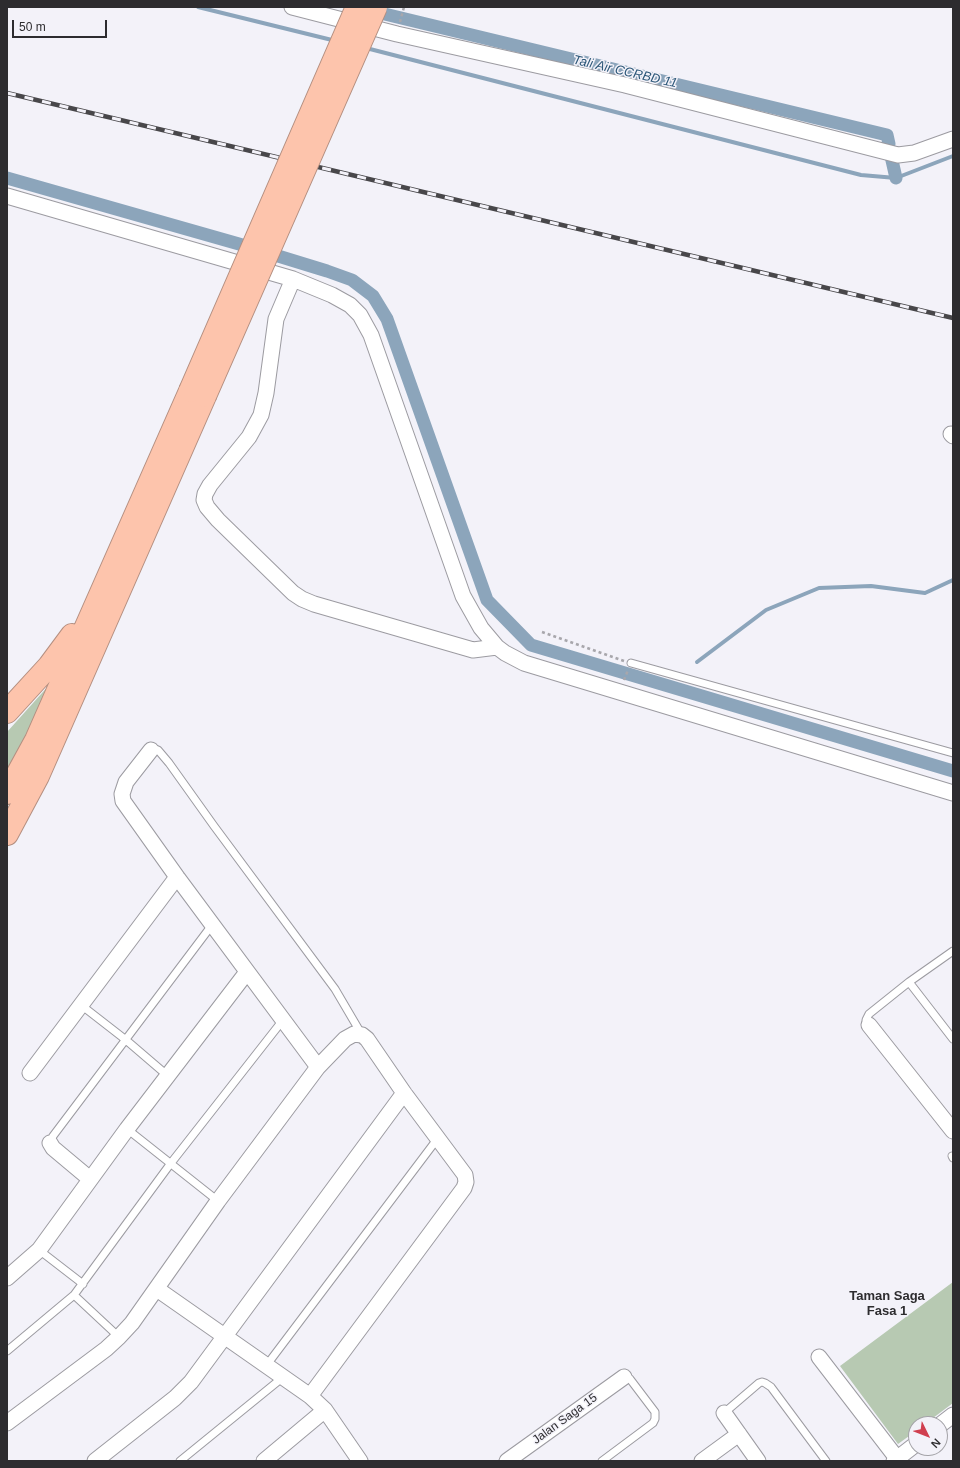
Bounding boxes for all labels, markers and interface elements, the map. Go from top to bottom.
scale bar [14,12,109,38]
text: 50 m [19,20,46,34]
water label: Tali Air CCRBD 11 [572,52,678,92]
district label: Taman Saga Fasa 1 [849,1288,925,1319]
street label: Jalan Saga 15 [530,1391,600,1447]
north arrow [908,1416,948,1456]
text: N [929,1436,943,1450]

